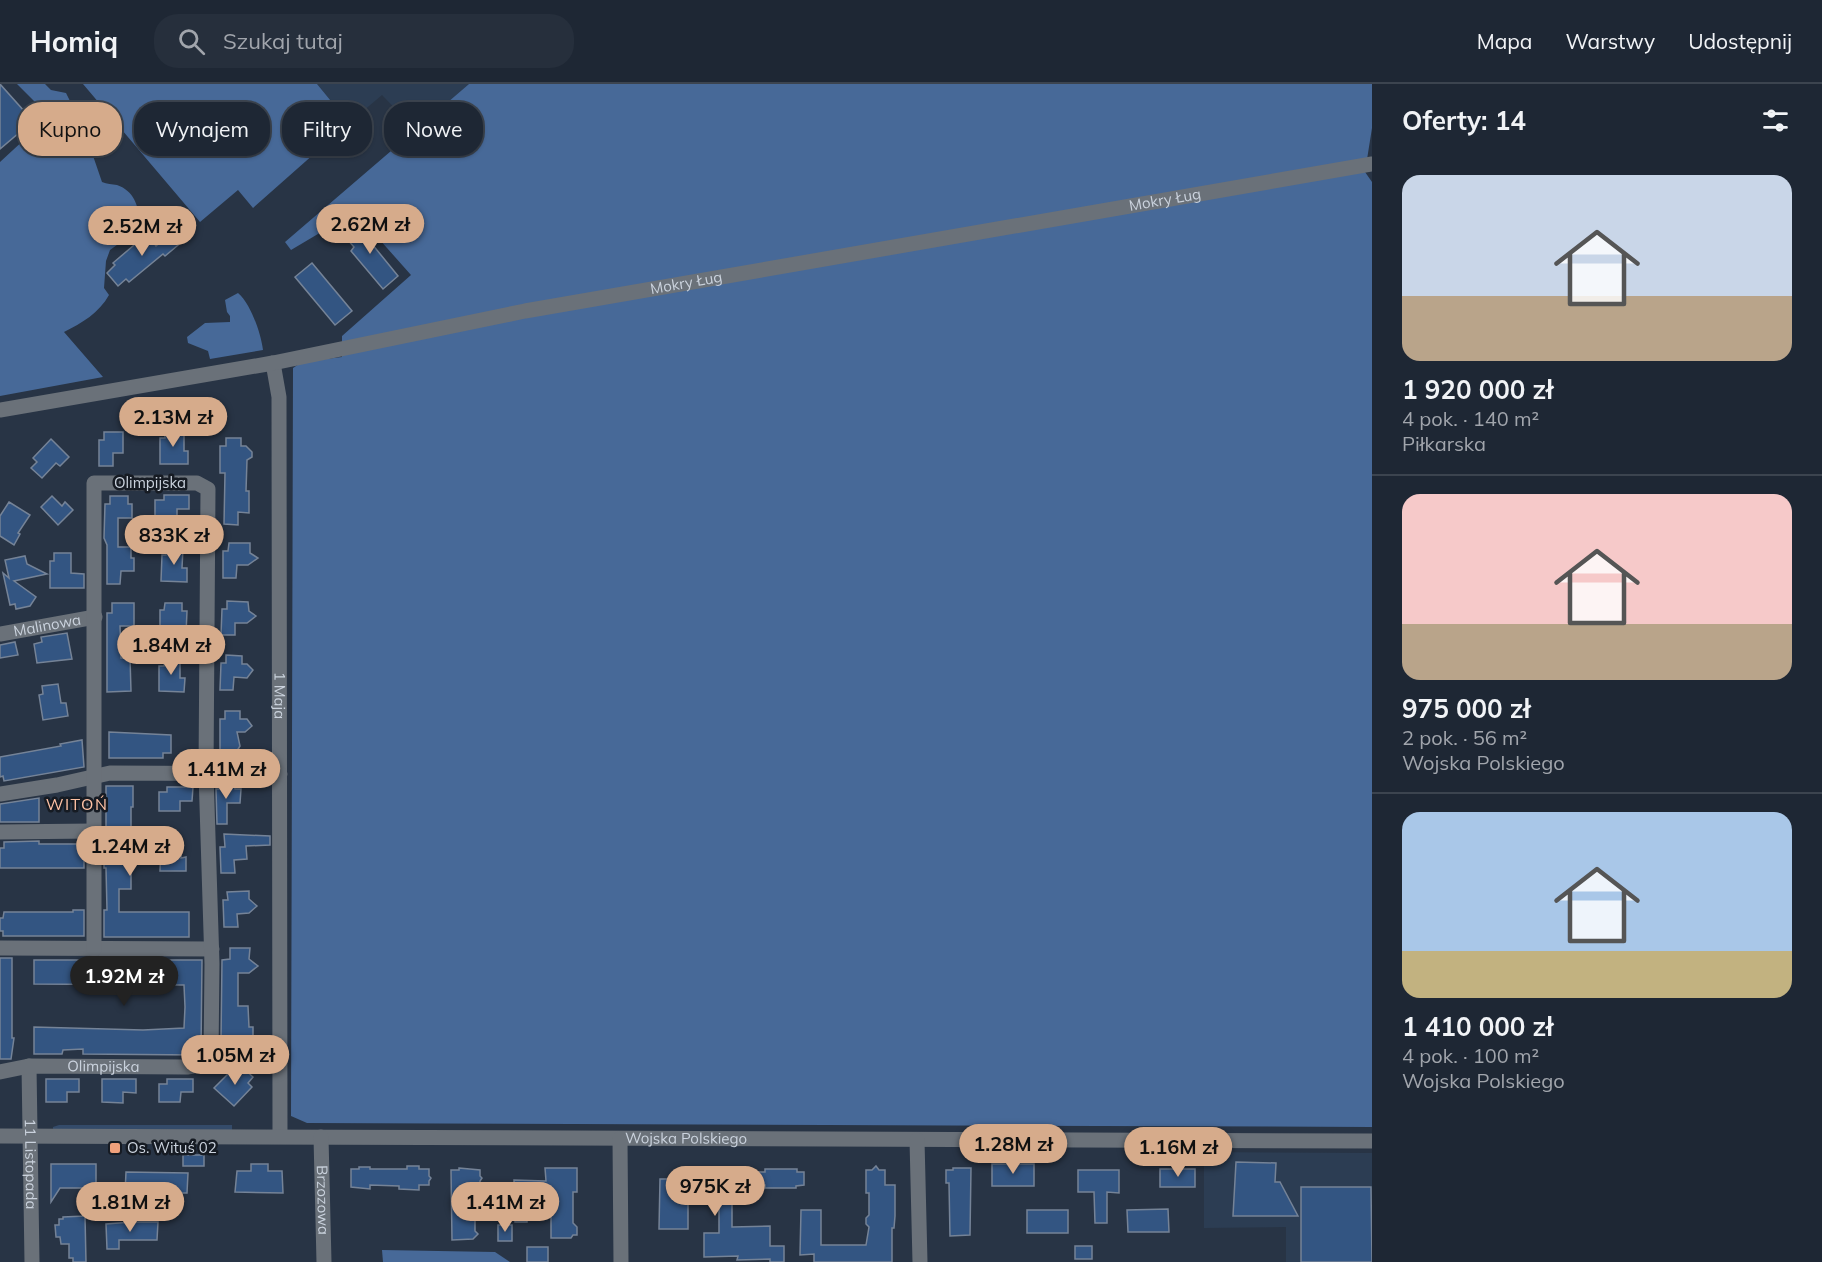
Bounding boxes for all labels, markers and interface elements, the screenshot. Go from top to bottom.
search box [154,14,574,68]
text: Homiq [30,24,118,59]
icon: search [175,25,208,58]
text: Szukaj tutaj [223,27,343,55]
text: Mapa [1477,28,1532,54]
text: Warstwy [1565,28,1655,54]
text: Udostępnij [1688,28,1792,54]
chip: Kupno [18,102,122,156]
chip: Wynajem [134,102,270,156]
chip: Filtry [282,102,372,156]
chip: Nowe [384,102,483,156]
text: Oferty: 14 [1402,104,1526,137]
icon: filters [1759,104,1792,137]
street label: Mokry Ług [1128,184,1202,215]
pin: 2.62M zł [308,204,432,255]
pin: 2.52M zł [80,206,204,257]
text: 2.62M zł [330,211,410,236]
text: 2.52M zł [102,213,182,238]
icon: home [1543,214,1651,322]
street label: Mokry Ług [649,267,724,298]
text: 1 920 000 zł [1402,373,1553,406]
pin: 2.13M zł [111,397,235,448]
text: 2.13M zł [133,404,213,429]
text: 4 pok. · 140 m² [1402,406,1539,431]
text: Piłkarska [1402,431,1486,456]
street label: Olimpijska [114,473,186,492]
pin: 833K zł [119,515,229,566]
text: 833K zł [139,522,209,547]
icon: home [1543,533,1651,641]
street label: Malinowa [12,610,82,640]
pin: 1.84M zł [109,625,233,676]
text: 1.84M zł [131,632,211,657]
street label: 1 Maja [270,672,289,719]
text: 975 000 zł [1402,692,1530,725]
text: 2 pok. · 56 m² [1402,725,1527,750]
pin: 1.41M zł [164,749,288,800]
text: Wojska Polskiego [1402,750,1565,775]
text: 1.41M zł [186,756,266,781]
district label: WITOŃ [46,794,108,814]
pin: 1.24M zł [68,826,192,877]
text: 1.24M zł [90,833,170,858]
icon: home [1543,851,1651,959]
pin: 1.92M zł [62,956,186,1007]
text: 1.92M zł [84,963,164,988]
text: 1 410 000 zł [1402,1010,1553,1043]
pin: 1.05M zł [173,1035,297,1086]
text: 1.05M zł [195,1042,275,1067]
text: 4 pok. · 100 m² [1402,1043,1539,1068]
street label: Olimpijska [67,1056,140,1076]
text: Wojska Polskiego [1402,1068,1565,1093]
street label: 11 Listopada [21,1118,41,1210]
pin: 1.28M zł [951,1124,1075,1175]
pin: 1.16M zł [1116,1127,1240,1178]
street label: Wojska Polskiego [625,1128,747,1148]
text: 1.28M zł [973,1131,1053,1156]
text: 1.16M zł [1138,1134,1218,1159]
place label: Os. Wituś 02 [127,1138,217,1157]
marker: Os. Wituś 02 [108,1141,122,1155]
street label: Brzozowa [313,1165,333,1235]
pin: 975K zł [660,1166,770,1217]
text: 975K zł [680,1173,750,1198]
pin: 1.81M zł [68,1182,192,1233]
pin: 1.41M zł [443,1182,567,1233]
text: 1.81M zł [90,1189,170,1214]
text: 1.41M zł [465,1189,545,1214]

